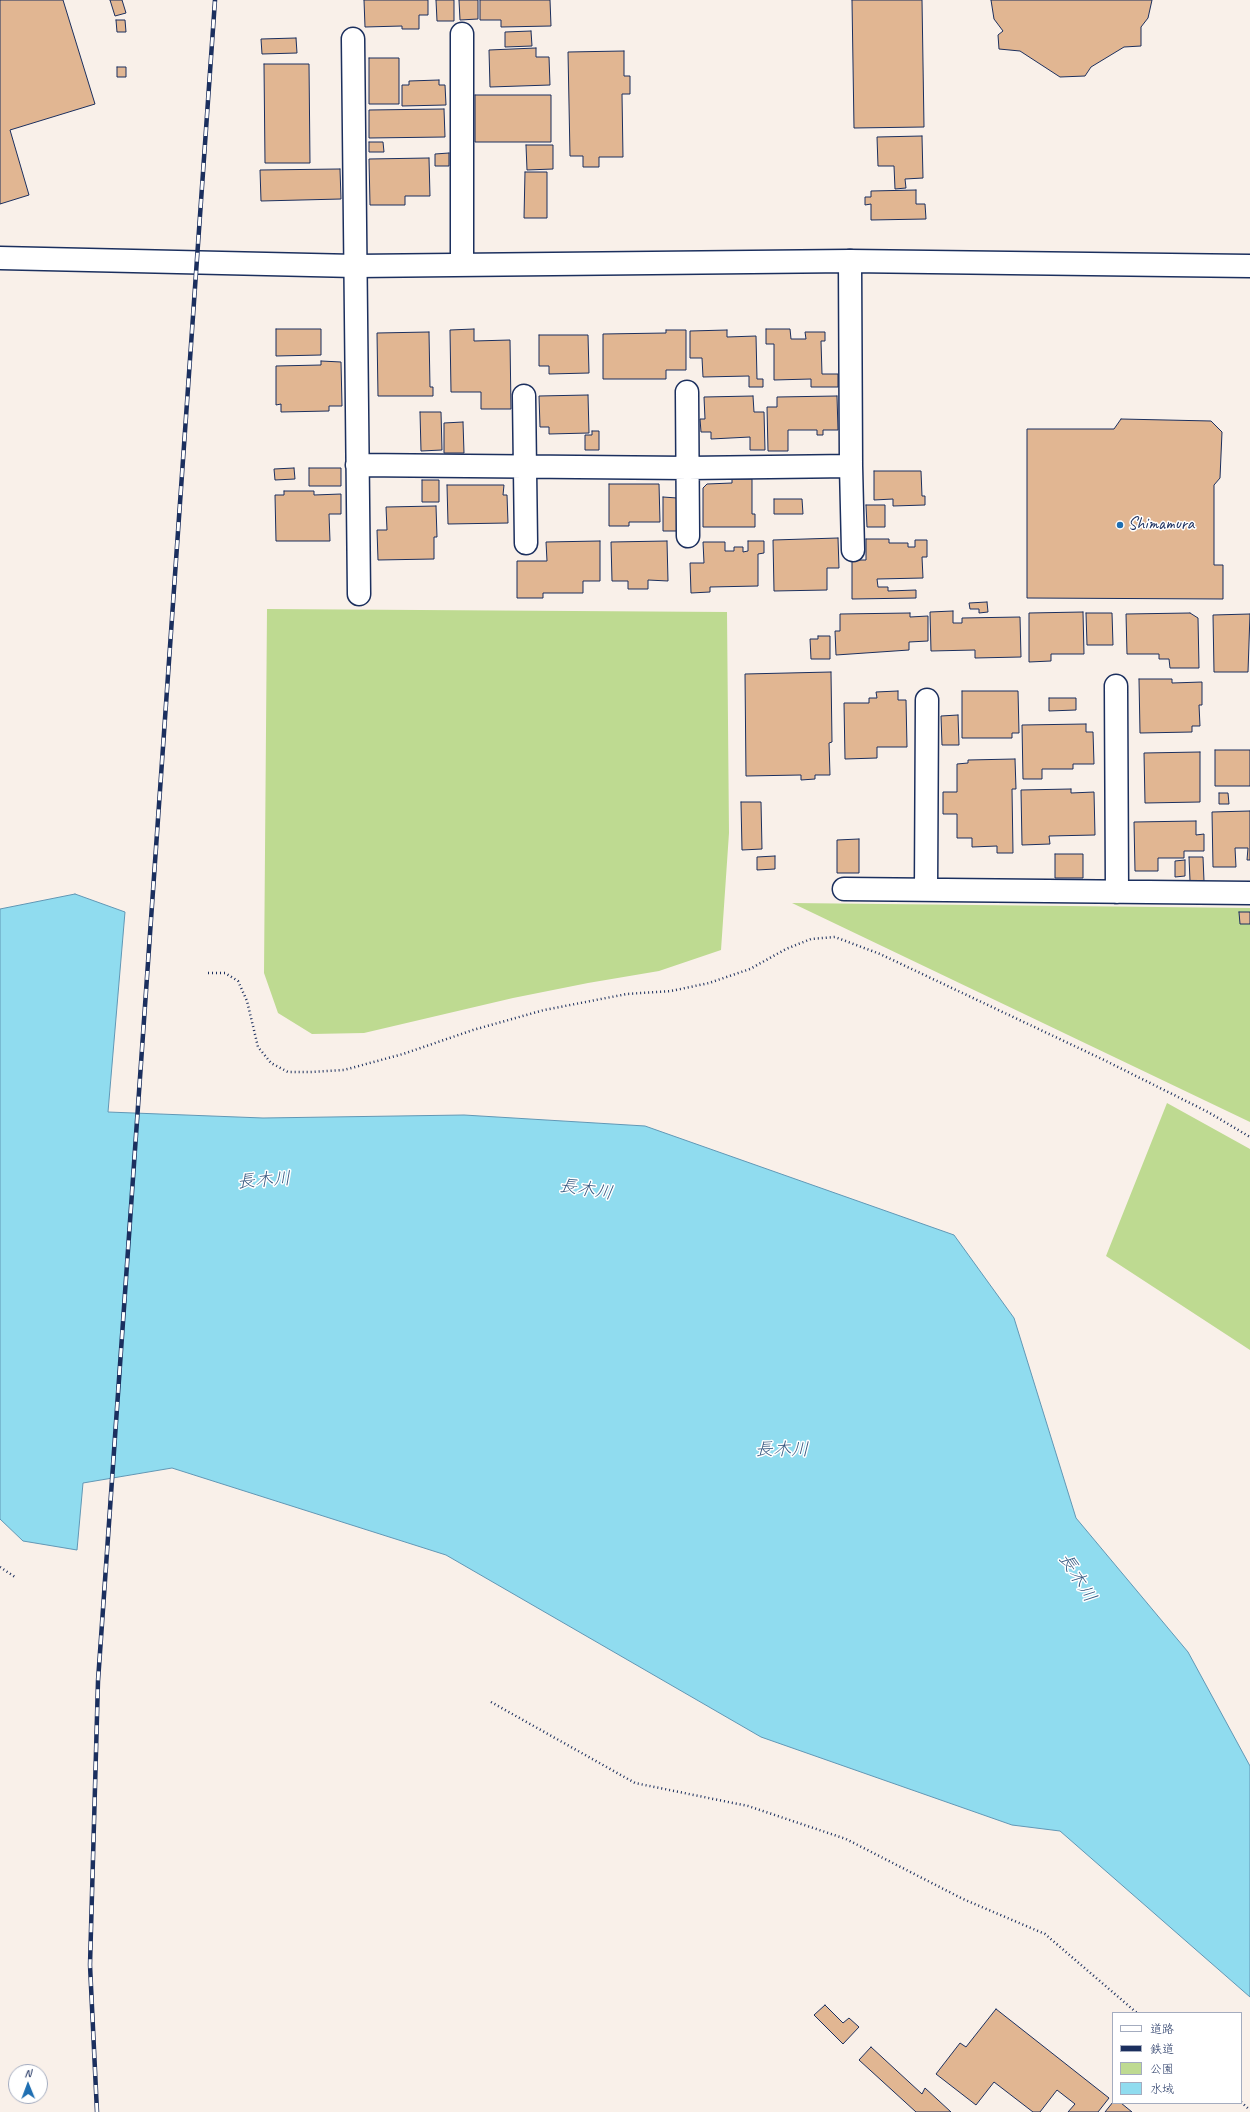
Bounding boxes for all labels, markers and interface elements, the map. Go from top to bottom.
place label: Shimamura [1128,515,1194,535]
marker: Shimamura [1115,520,1125,530]
water label: 長木川 [236,1168,292,1194]
water label: 長木川 [558,1175,614,1205]
water label: 長木川 [755,1439,809,1461]
water label: 長木川 [1054,1549,1100,1607]
legend [1112,2012,1242,2104]
text: 道路 [1150,2021,1174,2037]
text: 鉄道 [1150,2041,1174,2057]
text: 公園 [1150,2061,1174,2077]
north arrow [8,2064,48,2104]
text: N [24,2066,31,2080]
text: 水域 [1150,2081,1174,2097]

